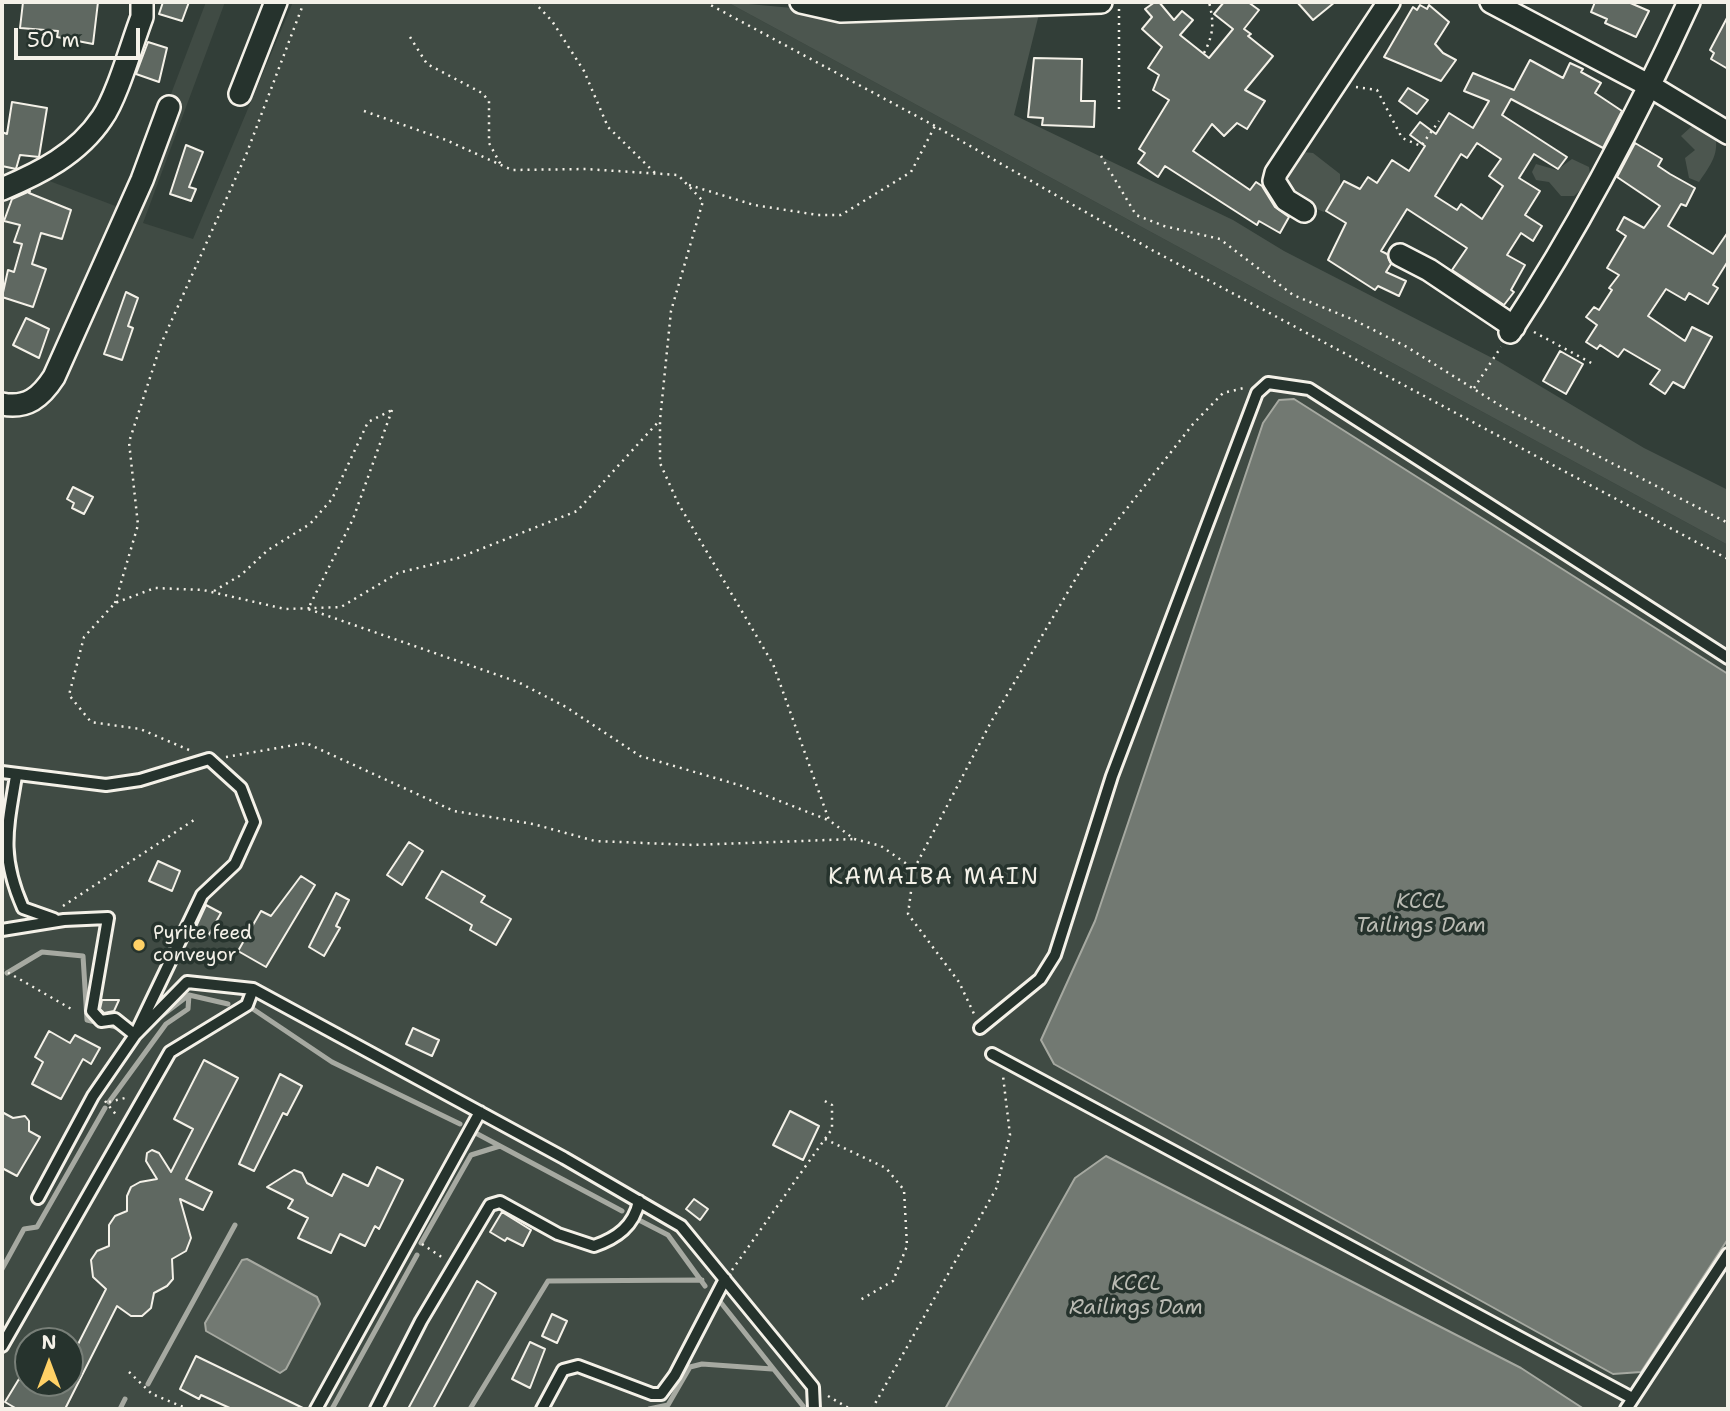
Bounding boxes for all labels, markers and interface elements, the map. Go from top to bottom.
scale bar [18,14,144,58]
text: 50 m [27,26,80,54]
district label: KAMAIBA MAIN [830,864,1038,892]
water label: KCCL Tailings Dam [1356,890,1486,940]
place label: Pyrite feed conveyor [153,923,252,967]
marker: Pyrite feed conveyor [131,937,147,953]
water label: KCCL Railings Dam [1069,1272,1203,1322]
north arrow [14,1327,84,1397]
text: N [41,1330,57,1355]

